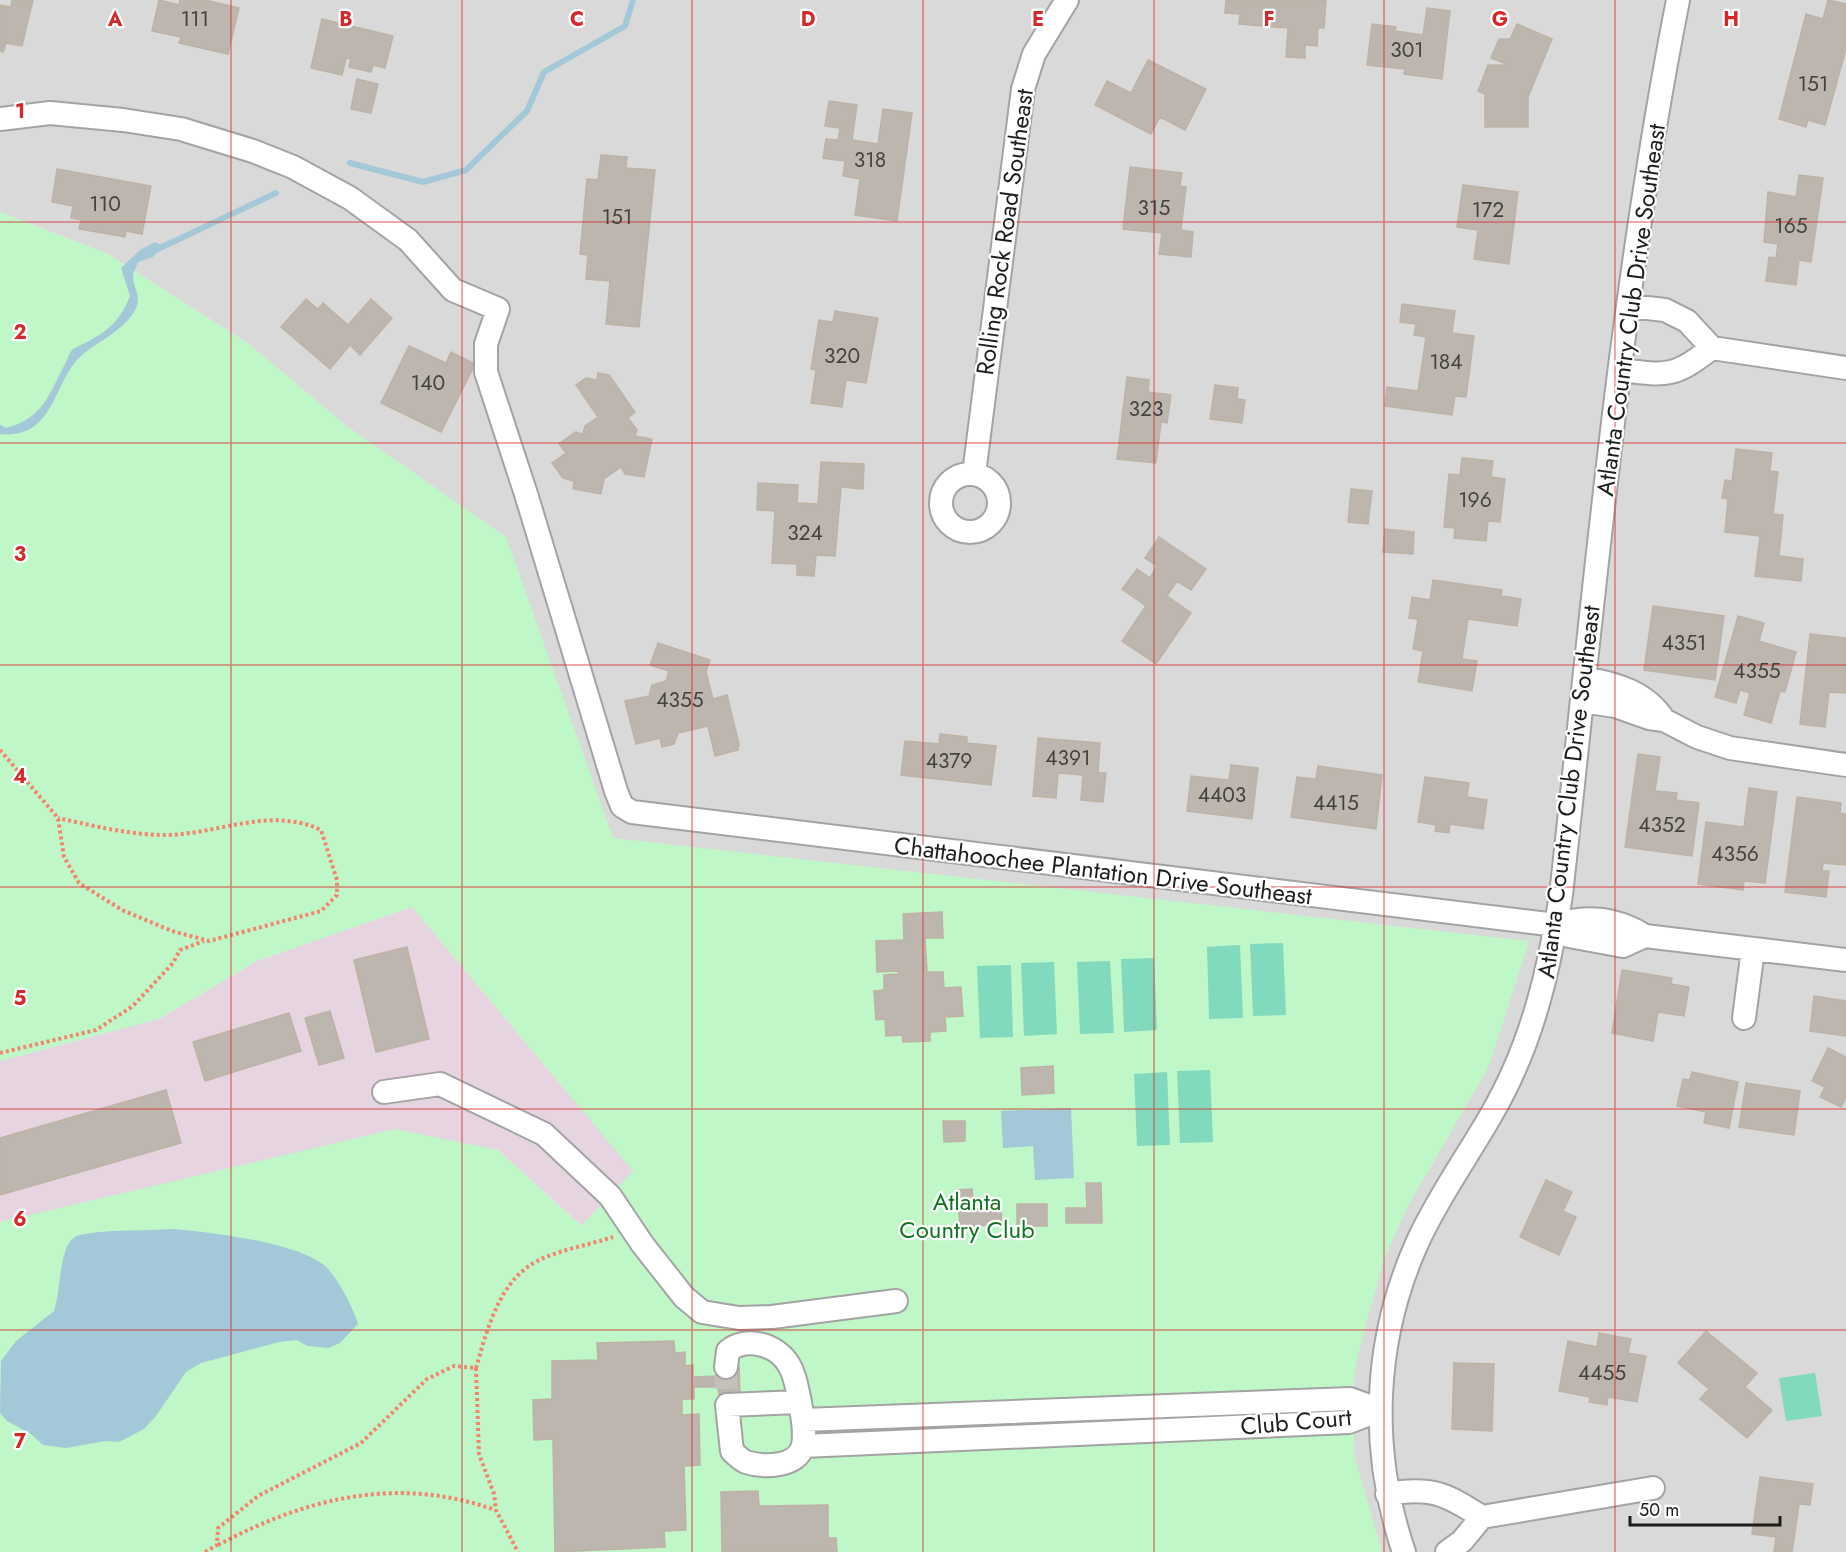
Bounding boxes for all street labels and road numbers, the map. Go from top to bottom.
street label: Rolling Rock Road Southeast [967,86,1042,377]
street label: Atlanta Country Club Drive Southeast [1587,121,1674,498]
street label: Atlanta Country Club Drive Southeast [1528,603,1609,980]
street label: Chattahoochee Plantation Drive Southeast [892,828,1314,914]
street label: Club Court [1239,1399,1353,1444]

